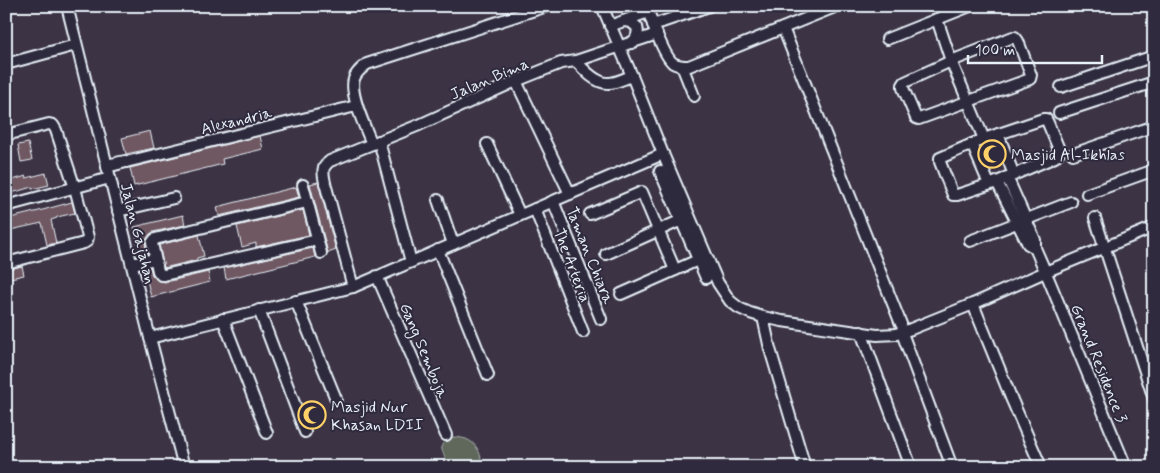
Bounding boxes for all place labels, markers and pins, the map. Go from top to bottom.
mosque icon: Masjid Al-Ikhlas [977,139,1007,169]
place label: Masjid Al-Ikhlas [1011,145,1125,166]
place label: Masjid Nur Khasan LDII [331,397,423,436]
mosque icon: Masjid Nur Khasan LDII [297,400,327,430]

